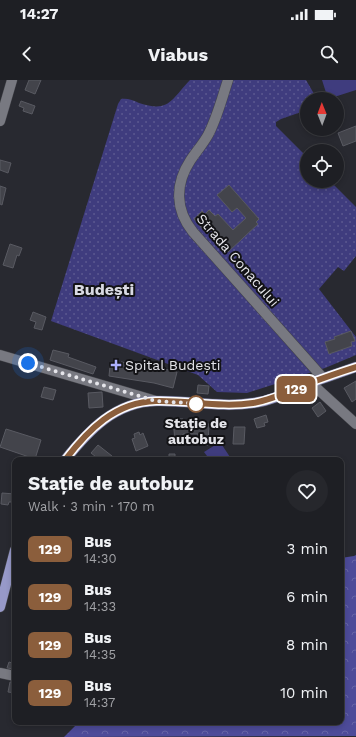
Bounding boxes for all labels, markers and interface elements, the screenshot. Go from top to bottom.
text: 14:27 [20,5,58,23]
icon: back [16,43,38,65]
icon: search [318,43,340,65]
text: Viabus [148,44,208,65]
north arrow [300,92,344,136]
map controls [300,92,344,188]
button: locate [300,144,344,188]
street label: Strada Conacului [194,211,282,309]
district label: Budești [74,280,134,299]
your location [18,353,38,373]
place label: Spital Budești [125,357,220,374]
marker: Spital Budești [110,359,122,371]
line badge: 129 [273,376,319,402]
text: 129 [284,381,308,397]
marker: Stație de autobuz [187,395,205,413]
place label: Stație de autobuz [165,415,227,447]
button: heart [286,470,328,512]
text: Stație de autobuz [28,472,194,495]
text: Walk · 3 min · 170 m [28,499,155,514]
text: Bus [84,533,112,551]
text: 3 min [287,540,328,558]
text: 129 [38,541,62,557]
text: 14:30 [84,551,117,566]
text: Bus [84,581,112,599]
text: 6 min [286,588,328,606]
text: 129 [38,589,62,605]
text: 14:33 [84,599,116,614]
text: Bus [84,629,112,647]
text: 8 min [286,636,328,654]
text: 129 [38,637,62,653]
text: 14:35 [84,647,116,662]
text: Bus [84,677,112,695]
text: 10 min [280,684,328,702]
text: 129 [38,685,62,701]
text: 14:37 [84,695,115,710]

